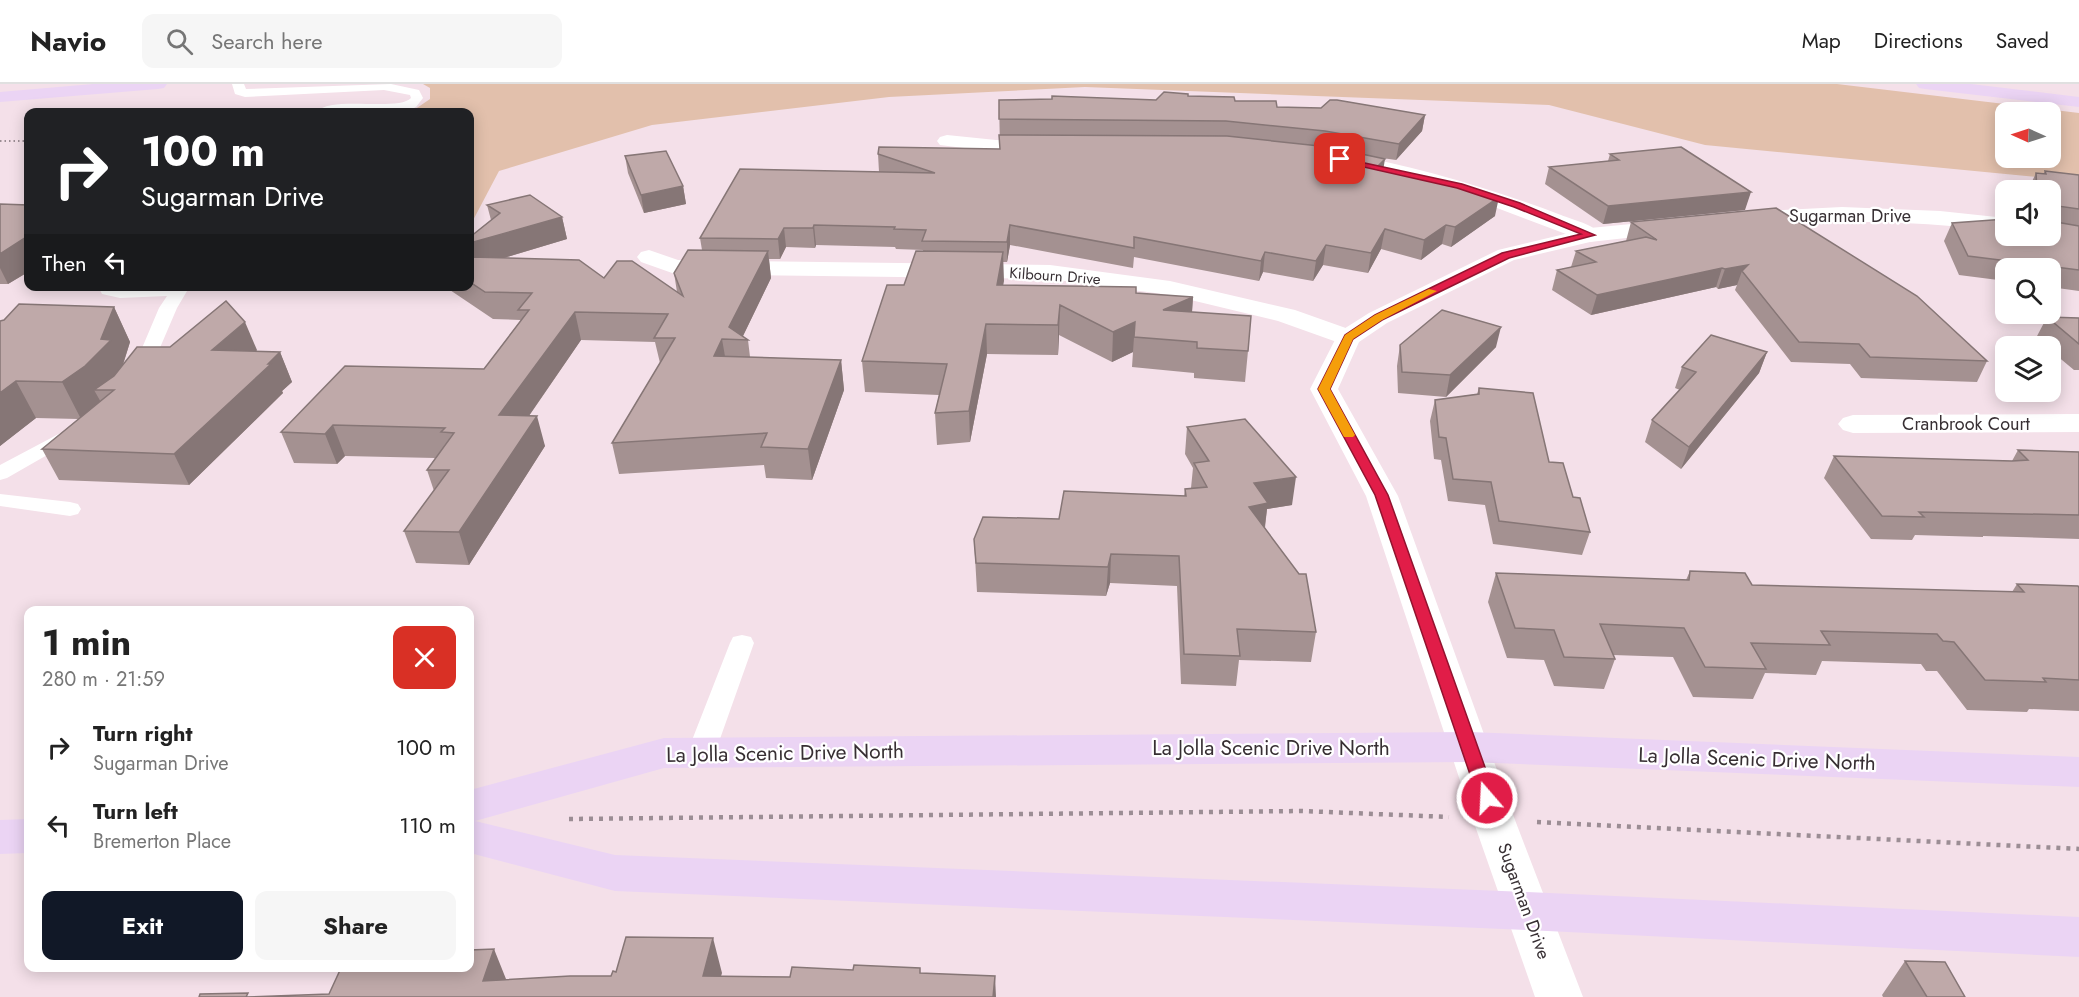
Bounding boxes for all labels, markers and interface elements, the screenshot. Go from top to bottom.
search box [142,14,562,68]
text: Navio [30,21,106,62]
icon: search [163,25,196,58]
text: Search here [211,25,322,57]
text: Map [1802,26,1841,56]
text: Directions [1874,26,1963,56]
text: Saved [1996,26,2049,56]
north arrow [1995,102,2061,168]
map controls [1995,102,2061,402]
text: 100 m [141,121,265,182]
icon: right [42,132,120,210]
pin [1314,133,1365,184]
icon: arrive [1323,142,1356,175]
text: Sugarman Drive [141,177,324,216]
button: sound [1995,180,2061,246]
street label: Sugarman Drive [1789,203,1911,229]
icon: left [99,246,132,279]
text: Then [42,247,87,279]
button: search [1995,258,2061,324]
street label: Kilbourn Drive [1009,262,1102,290]
button: layers [1995,336,2061,402]
street label: Cranbrook Court [1902,411,2031,437]
text: 1 min [42,616,131,668]
button: close [393,626,456,689]
text: 280 m · 21:59 [42,665,165,694]
text: Turn right [93,717,193,749]
icon: right [42,731,75,764]
text: 100 m [396,731,456,763]
street label: La Jolla Scenic Drive North [1152,733,1390,763]
street label: La Jolla Scenic Drive North [666,736,904,770]
street label: La Jolla Scenic Drive North [1638,740,1876,778]
text: Sugarman Drive [93,749,229,778]
position arrow [1455,766,1519,830]
text: Turn left [93,795,178,827]
icon: left [42,809,75,842]
text: 110 m [399,809,456,841]
text: Bremerton Place [93,827,231,856]
street label: Sugarman Drive [1491,839,1557,963]
button: Exit [42,891,243,960]
button: Share [255,891,456,960]

